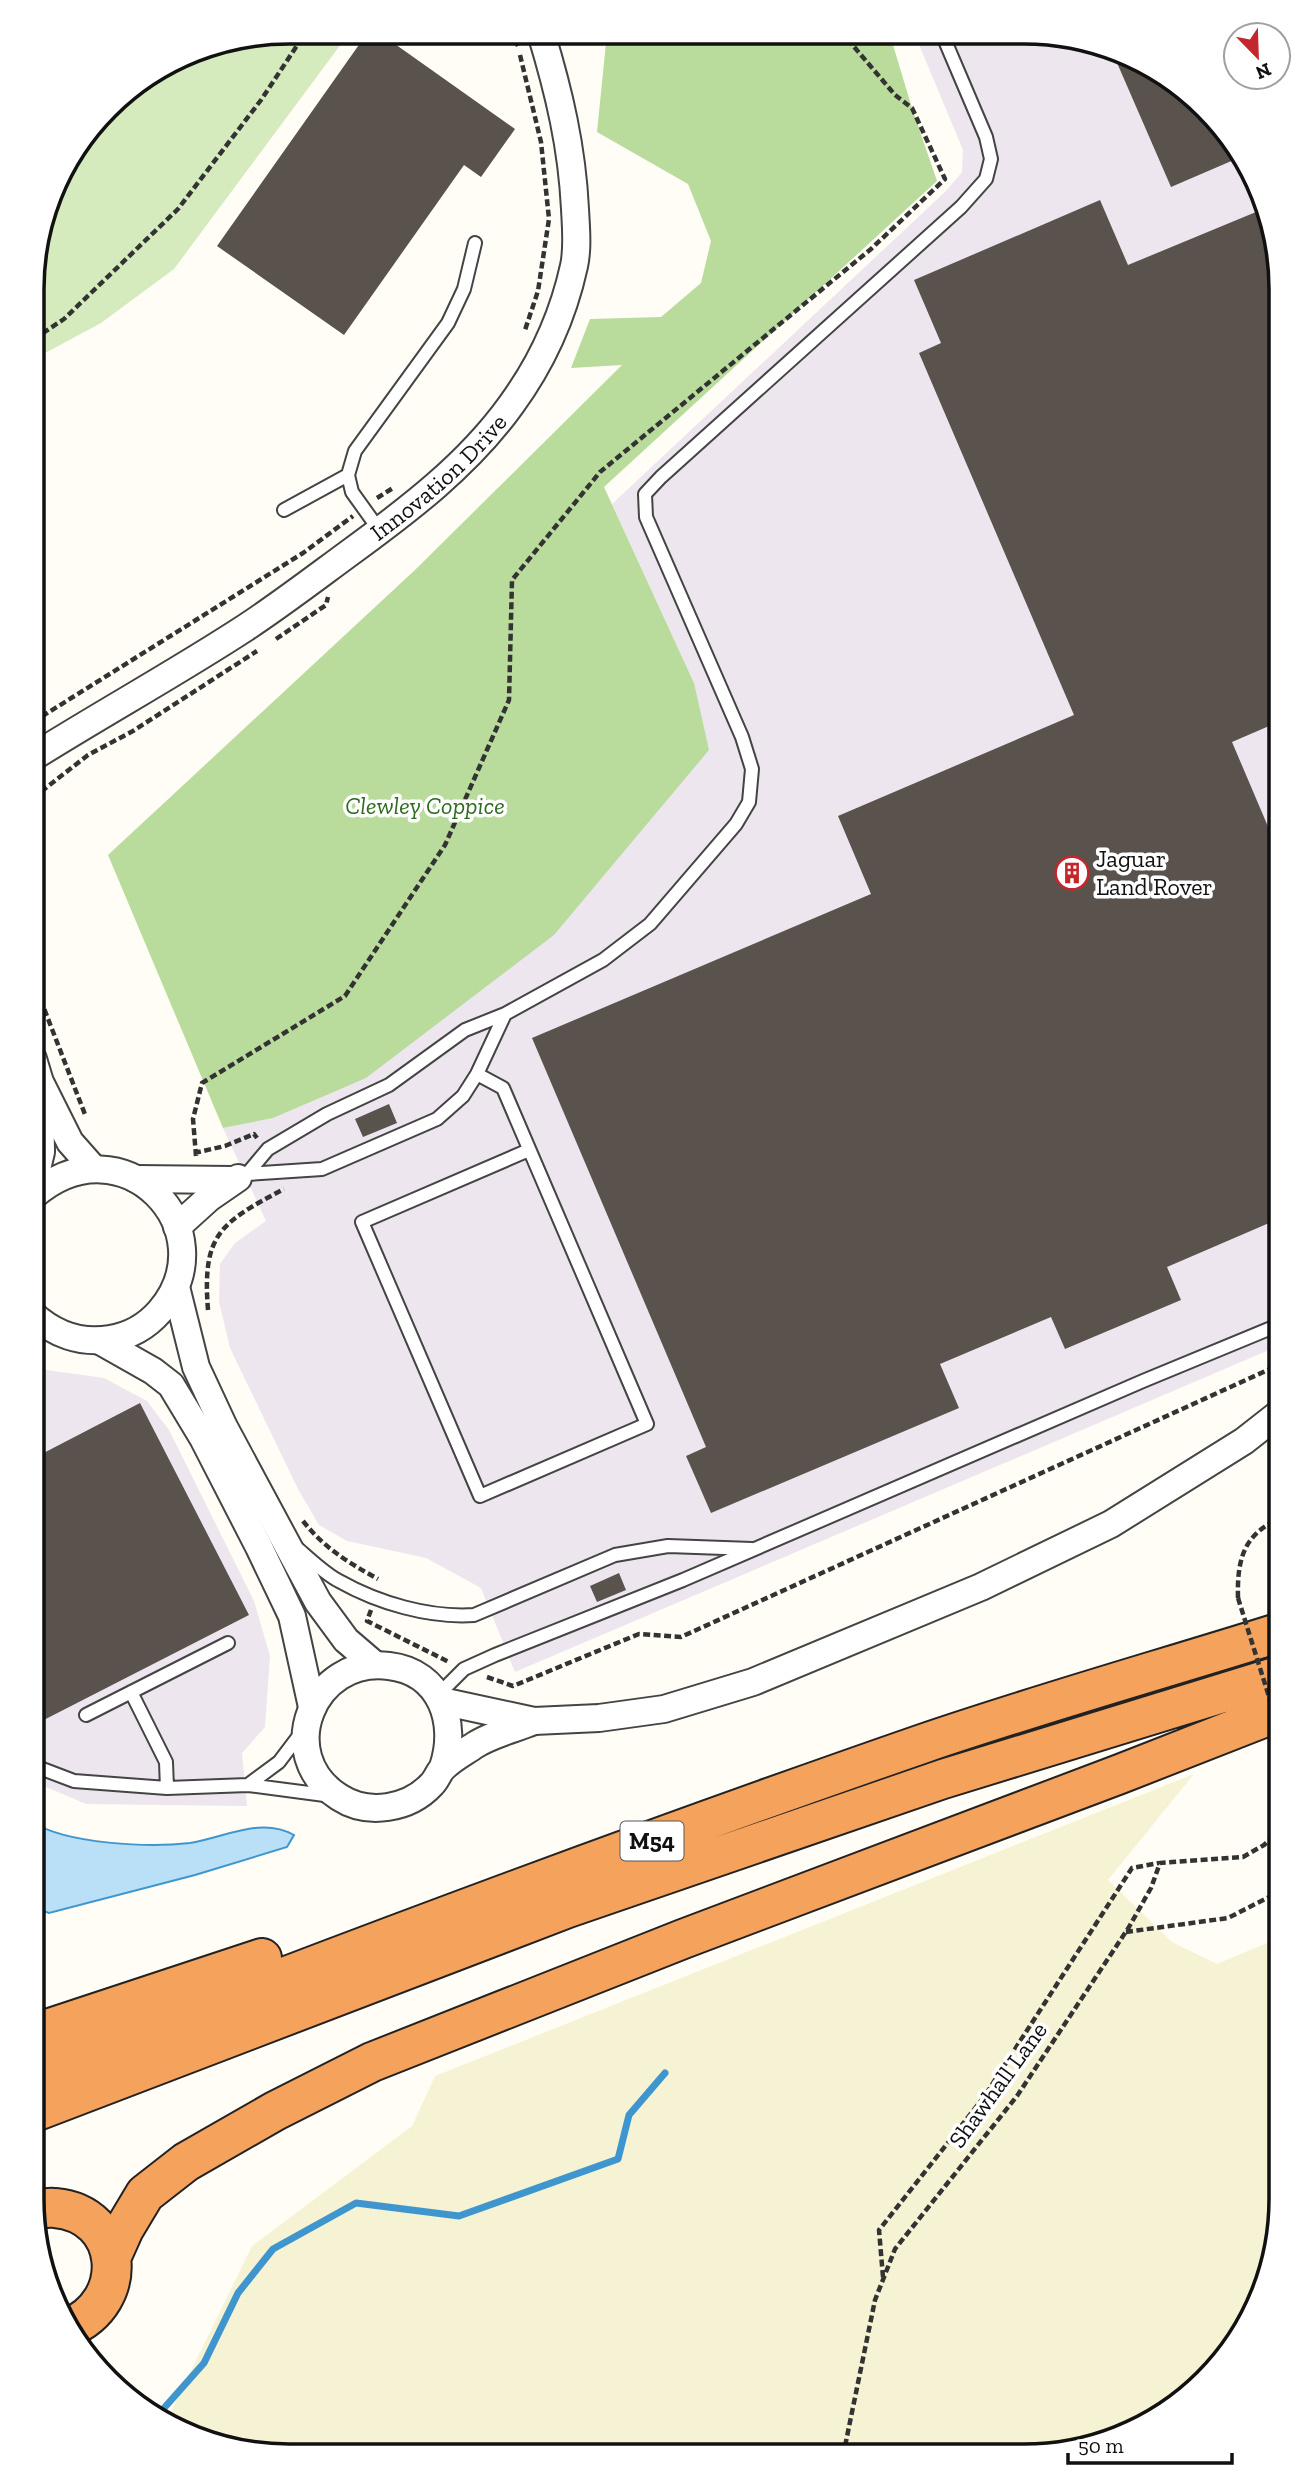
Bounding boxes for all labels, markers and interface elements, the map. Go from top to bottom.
north arrow [1222,21,1292,91]
text: N [1252,58,1275,85]
street label: Innovation Drive [364,408,513,547]
park label: Clewley Coppice [345,791,505,820]
place label: Jaguar Land Rover [1096,844,1213,901]
building icon: Jaguar Land Rover [1053,854,1091,892]
road number: M54 [620,1822,684,1860]
street label: Shawhall Lane [942,2016,1053,2153]
scale bar [1068,2422,1232,2466]
text: 50 m [1078,2433,1124,2458]

